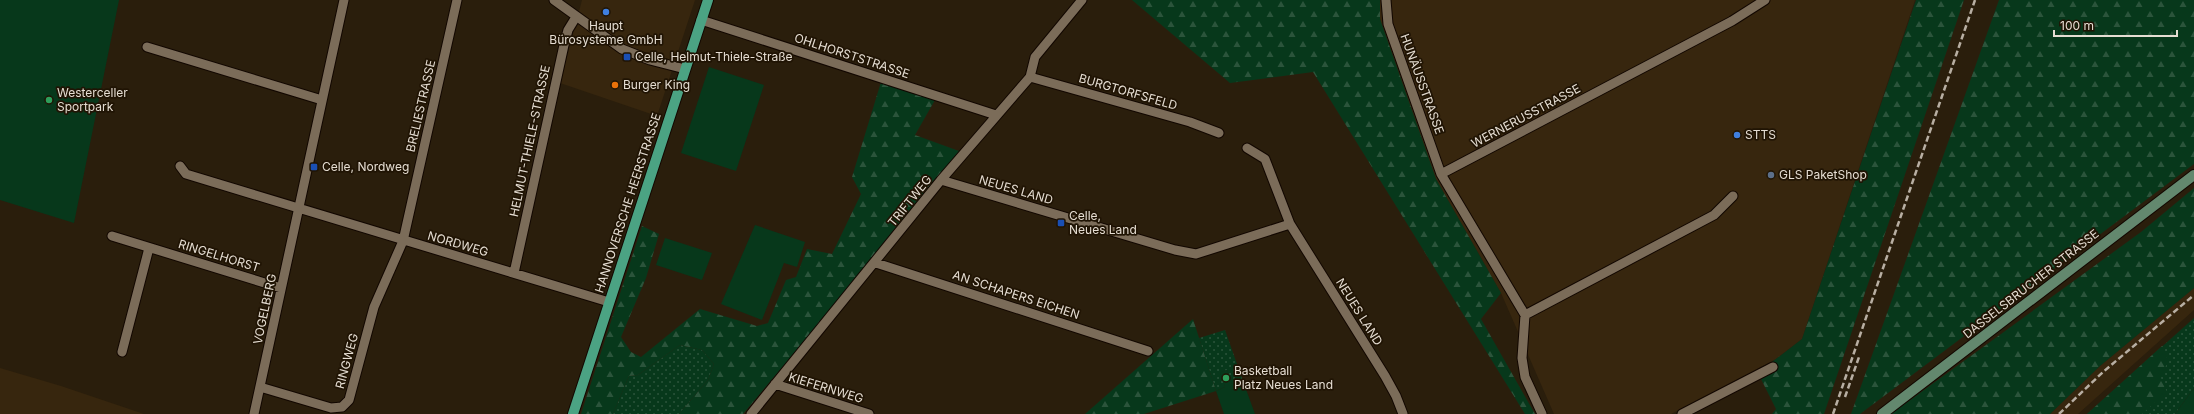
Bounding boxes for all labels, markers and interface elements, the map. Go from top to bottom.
marker: Haupt Bürosysteme GmbH [601,7,611,17]
scale bar [2054,12,2177,38]
place label: Haupt Bürosysteme GmbH [549,18,663,47]
text: 100 m [2060,18,2094,33]
street label: OHLHORSTSTRASSE [793,30,912,81]
street label: HUNÄUSSTRASSE [1397,32,1448,136]
place label: Celle, Helmut-Thiele-Straße [635,49,793,64]
marker: Celle, Helmut-Thiele-Straße [622,52,632,62]
street label: BRELIESTRASSE [403,58,438,153]
street label: HELMUT-THIELE-STRASSE [506,64,553,218]
street label: BURGTORFSFELD [1077,70,1179,113]
place label: Burger King [623,77,690,92]
marker: Burger King [610,80,620,90]
street label: WERNERUSSTRASSE [1469,80,1583,151]
place label: Westerceller Sportpark [57,85,128,114]
marker: Westerceller Sportpark [44,95,54,105]
street label: HANNOVERSCHE HEERSTRASSE [591,111,664,295]
place label: STTS [1745,127,1776,142]
marker: STTS [1732,130,1742,140]
place label: Celle, Nordweg [322,159,409,174]
marker: Celle, Nordweg [309,162,319,172]
place label: GLS PaketShop [1779,167,1867,182]
marker: GLS PaketShop [1766,170,1776,180]
street label: TRIFTWEG [884,172,935,229]
street label: NEUES LAND [977,172,1055,207]
place label: Celle, Neues Land [1069,208,1137,237]
marker: Celle, Neues Land [1056,218,1066,228]
street label: DASSELSBRUCHER STRASSE [1960,226,2102,341]
street label: NORDWEG [426,228,490,259]
street label: RINGELHORST [177,236,262,275]
street label: AN SCHAPERS EICHEN [951,267,1081,322]
street label: VOGELBERG [250,272,279,346]
street label: NEUES LAND [1333,275,1386,348]
street label: RINGWEG [332,331,361,390]
place label: Basketball Platz Neues Land [1234,363,1333,392]
street label: KIEFERNWEG [787,369,865,406]
marker: Basketball Platz Neues Land [1221,373,1231,383]

